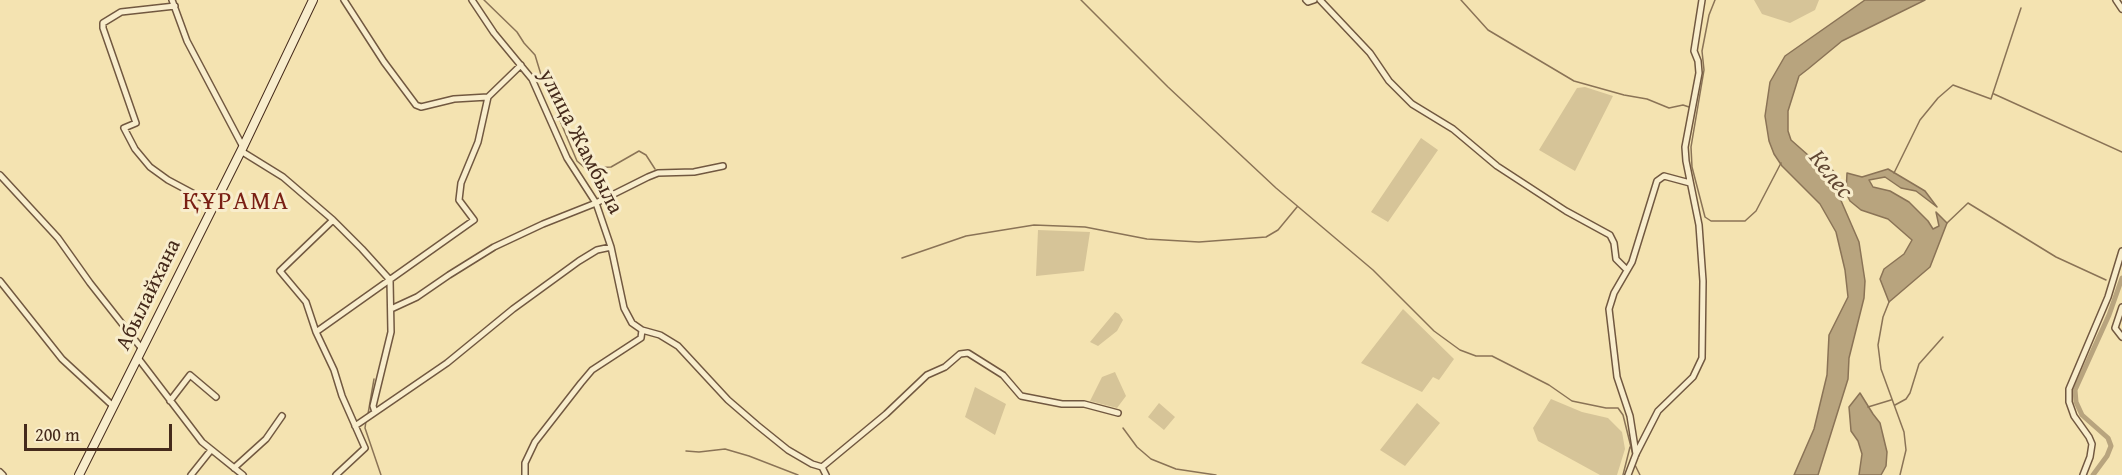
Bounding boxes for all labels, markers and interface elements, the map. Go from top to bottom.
street label: улица Жамбыла [532,65,628,219]
water label: Келес [1802,145,1858,205]
district label: ҚҰРАМА [182,186,290,218]
street label: Абылайхана [111,235,187,355]
scale bar [27,412,176,450]
text: 200 m [35,421,80,448]

